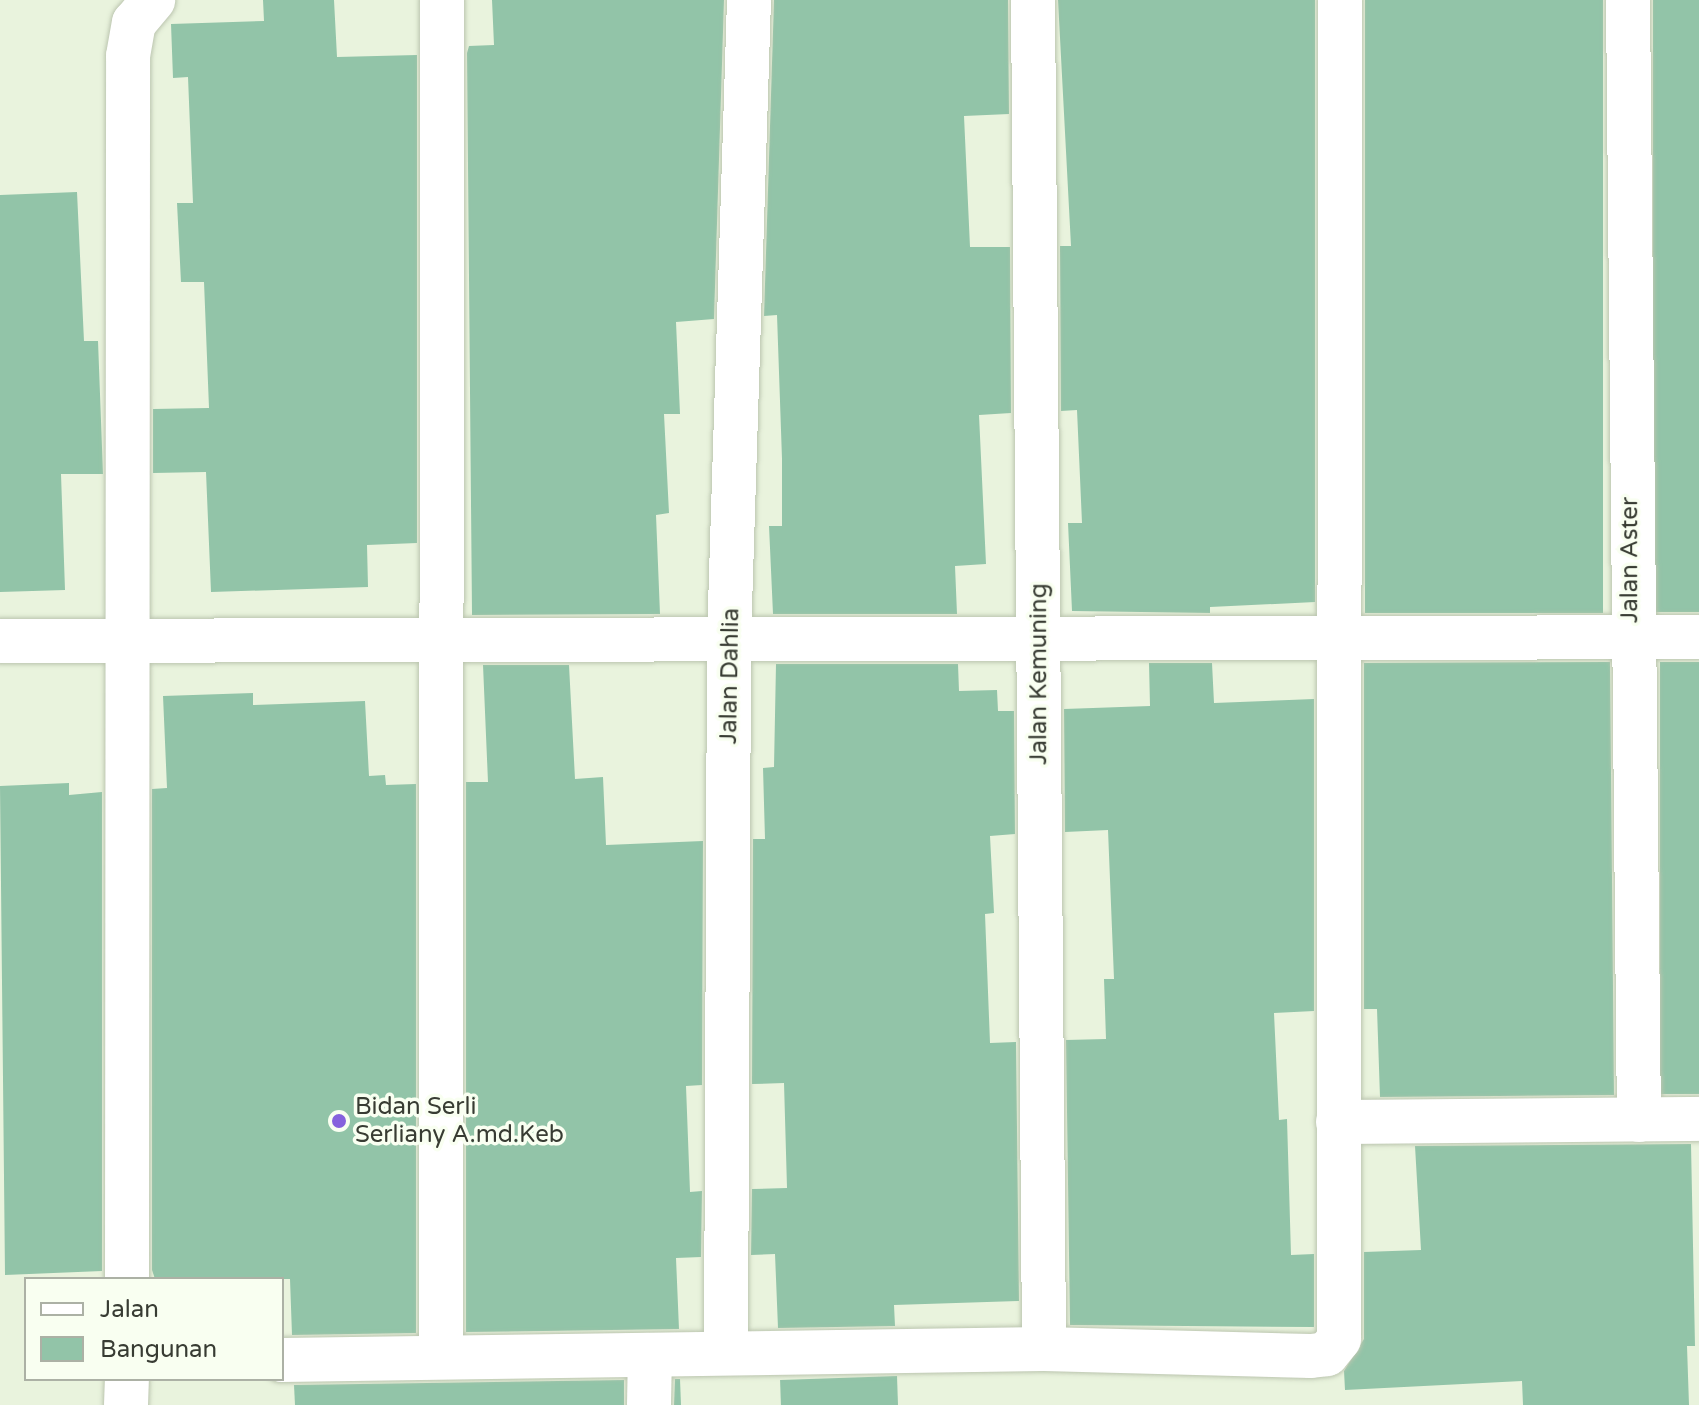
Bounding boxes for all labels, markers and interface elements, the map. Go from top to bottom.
street label: Jalan Aster [1616,497,1644,623]
street label: Jalan Kemuning [1025,583,1053,765]
street label: Jalan Dahlia [714,608,746,744]
place label: Bidan Serli Serliany A.md.Keb [355,1093,564,1149]
marker: Bidan Serli Serliany A.md.Keb [330,1112,348,1130]
legend [24,1277,284,1381]
text: Jalan [100,1295,159,1324]
text: Bangunan [100,1335,217,1364]

